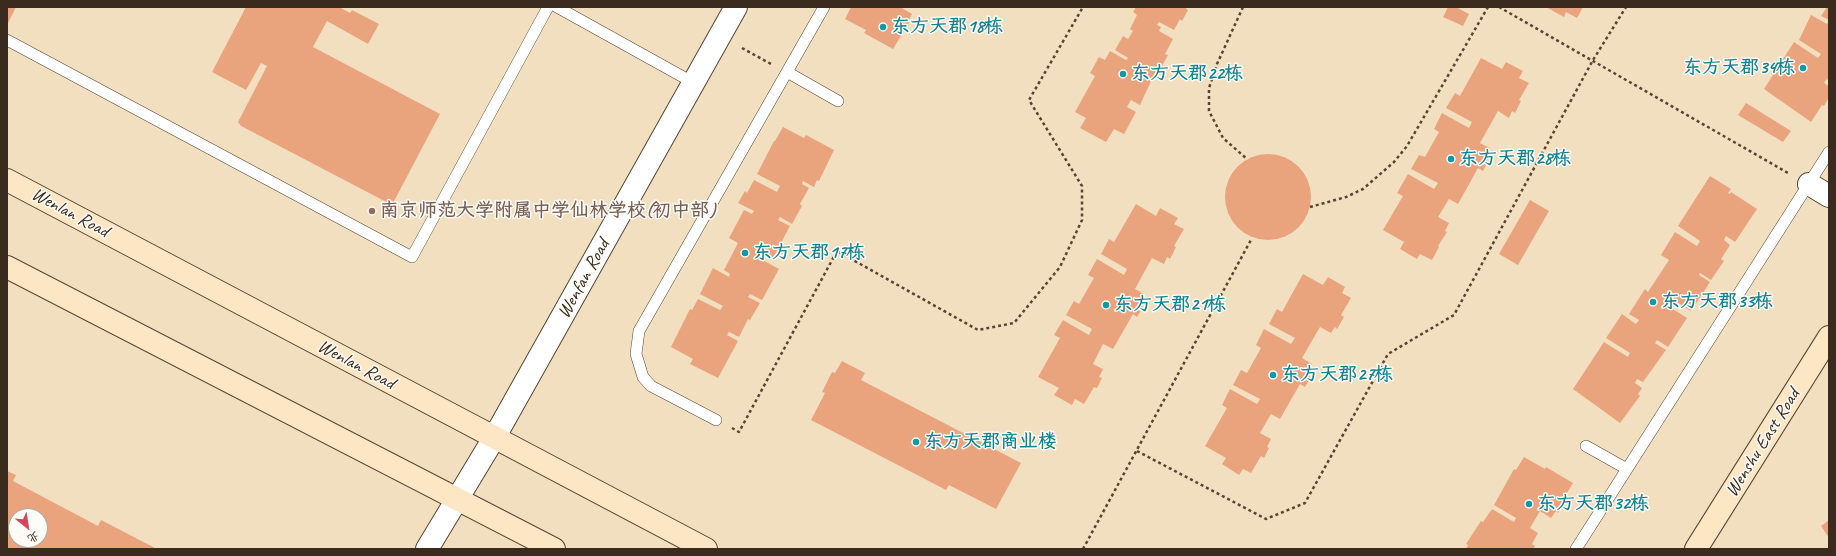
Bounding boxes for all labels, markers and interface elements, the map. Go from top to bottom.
place label: 东方天郡18栋 [891,16,1003,38]
marker: 东方天郡18栋 [878,22,888,32]
place label: 东方天郡34栋 [1683,57,1795,79]
place label: 东方天郡22栋 [1131,63,1243,85]
marker: 东方天郡34栋 [1798,63,1808,73]
marker: 东方天郡22栋 [1118,69,1128,79]
place label: 东方天郡28栋 [1459,148,1571,170]
marker: 东方天郡28栋 [1446,154,1456,164]
street label: Wenlan Road [27,183,113,243]
place label: 南京师范大学附属中学仙林学校(初中部) [380,200,716,222]
marker: 南京师范大学附属中学仙林学校(初中部) [367,206,377,216]
street label: Wenfan Road [553,236,615,322]
place label: 东方天郡17栋 [753,242,865,264]
marker: 东方天郡17栋 [740,248,750,258]
place label: 东方天郡33栋 [1661,291,1773,313]
place label: 东方天郡21栋 [1114,294,1226,316]
marker: 东方天郡33栋 [1648,297,1658,307]
marker: 东方天郡21栋 [1101,300,1111,310]
street label: Wenlan Road [313,335,399,395]
place label: 东方天郡27栋 [1281,364,1393,386]
marker: 东方天郡27栋 [1268,370,1278,380]
street label: Wenshu East Road [1721,385,1805,501]
place label: 东方天郡商业楼 [924,431,1057,453]
marker: 东方天郡商业楼 [911,437,921,447]
place label: 东方天郡32栋 [1537,493,1649,515]
marker: 东方天郡32栋 [1524,499,1534,509]
north arrow [8,508,48,548]
text: 北 [25,529,42,546]

